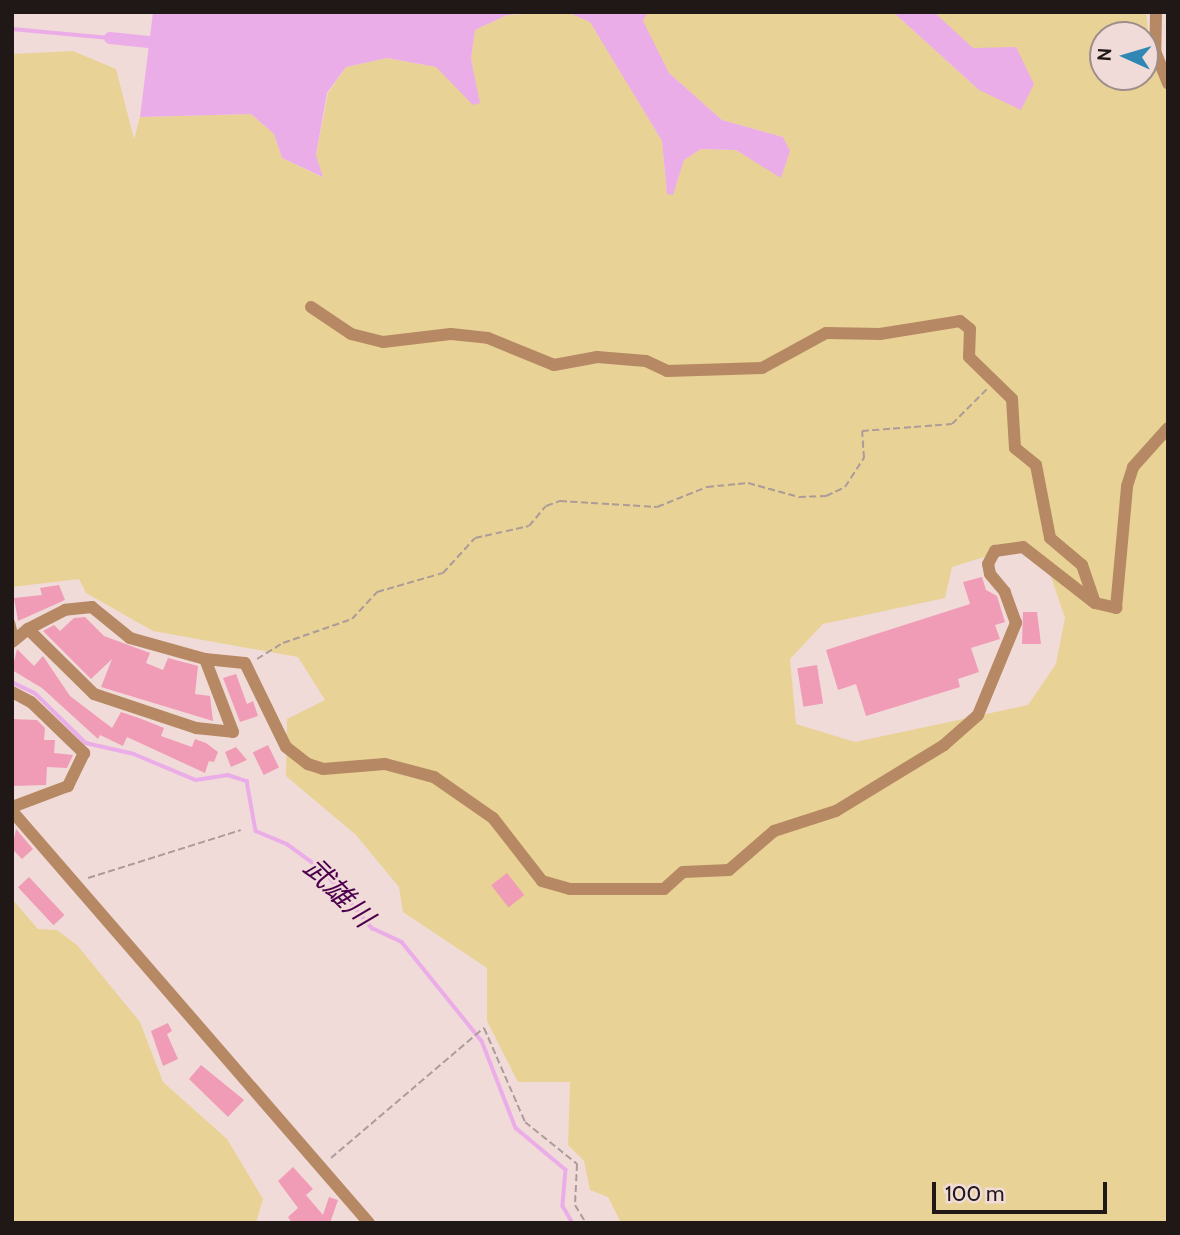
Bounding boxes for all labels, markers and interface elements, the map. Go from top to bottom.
north arrow [1089,21,1159,91]
text: N [1093,47,1116,62]
water label: 武雄川 [297,850,381,934]
scale bar [935,1168,1110,1212]
text: 100 m [945,1181,1004,1206]

